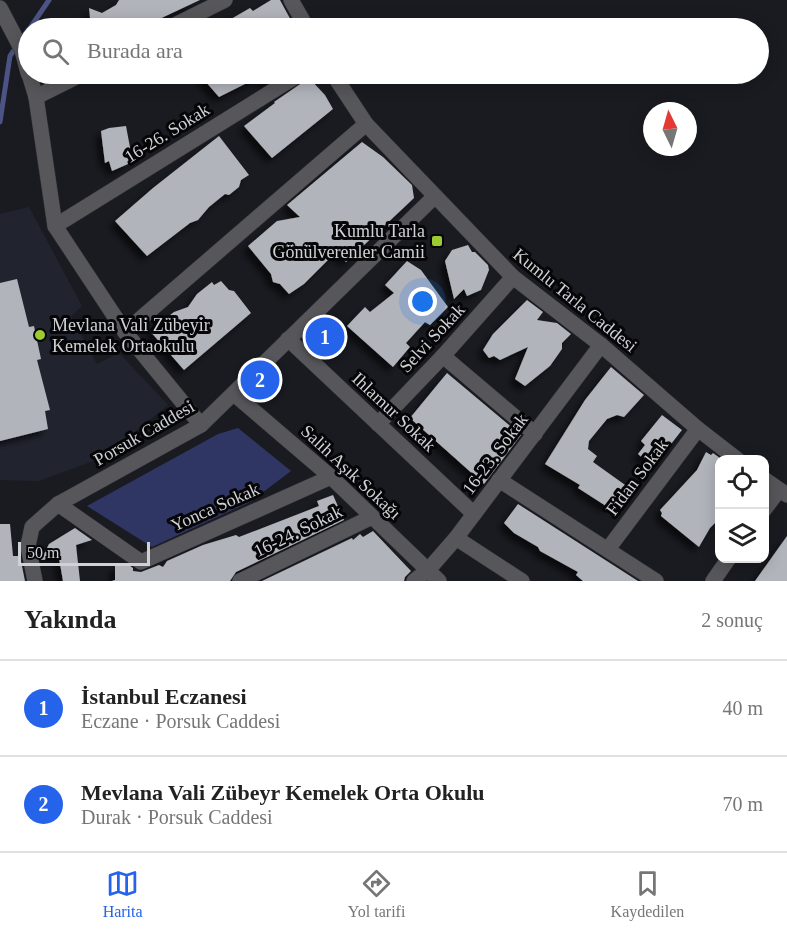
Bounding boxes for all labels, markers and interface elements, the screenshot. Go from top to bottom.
search box [18,18,769,84]
icon: search [39,35,72,68]
text: Burada ara [87,38,183,63]
street label: 16-26. Sokak [121,99,213,167]
north arrow [643,102,697,156]
place label: Kumlu Tarla Gönülverenler Camii [273,221,425,262]
marker: Kumlu Tarla Gönülverenler Camii [430,234,444,248]
street label: Kumlu Tarla Caddesi [509,244,641,356]
your location [408,287,437,316]
street label: Selvi Sokak [395,300,469,376]
pin: 1 [306,314,344,360]
place label: Mevlana Vali Zübeyir Kemelek Ortaokulu [52,315,210,356]
marker: Mevlana Vali Zübeyir Kemelek Ortaokulu [33,328,47,342]
pin: 2 [240,358,280,403]
street label: Ihlamur Sokak [348,368,440,456]
street label: Porsuk Caddesi [90,396,198,470]
street label: 16-23. Sokak [458,410,532,498]
street label: Salih Aşık Sokağı [297,421,405,523]
street label: Fidan Sokak [602,435,672,519]
map controls [715,455,769,563]
button: locate [715,455,769,509]
street label: Yonca Sokak [168,479,262,535]
street label: 16-24. Sokak [250,501,346,561]
button: layers [715,509,769,563]
scale bar [18,539,150,566]
text: 50 m [27,544,59,561]
text: Yakında [24,605,117,634]
text: 2 sonuç [701,609,763,631]
text: İstanbul Eczanesi [81,684,247,709]
text: 1 [39,697,49,719]
text: 40 m [722,697,763,719]
text: Eczane · Porsuk Caddesi [81,710,280,732]
text: Mevlana Vali Zübeyr Kemelek Orta Okulu [81,780,485,805]
text: 2 [39,793,49,815]
text: 70 m [722,793,763,815]
text: Durak · Porsuk Caddesi [81,806,273,828]
tab: Harita [103,867,143,921]
tab: Yol tarifi [348,867,405,921]
tab: Kaydedilen [611,867,684,921]

